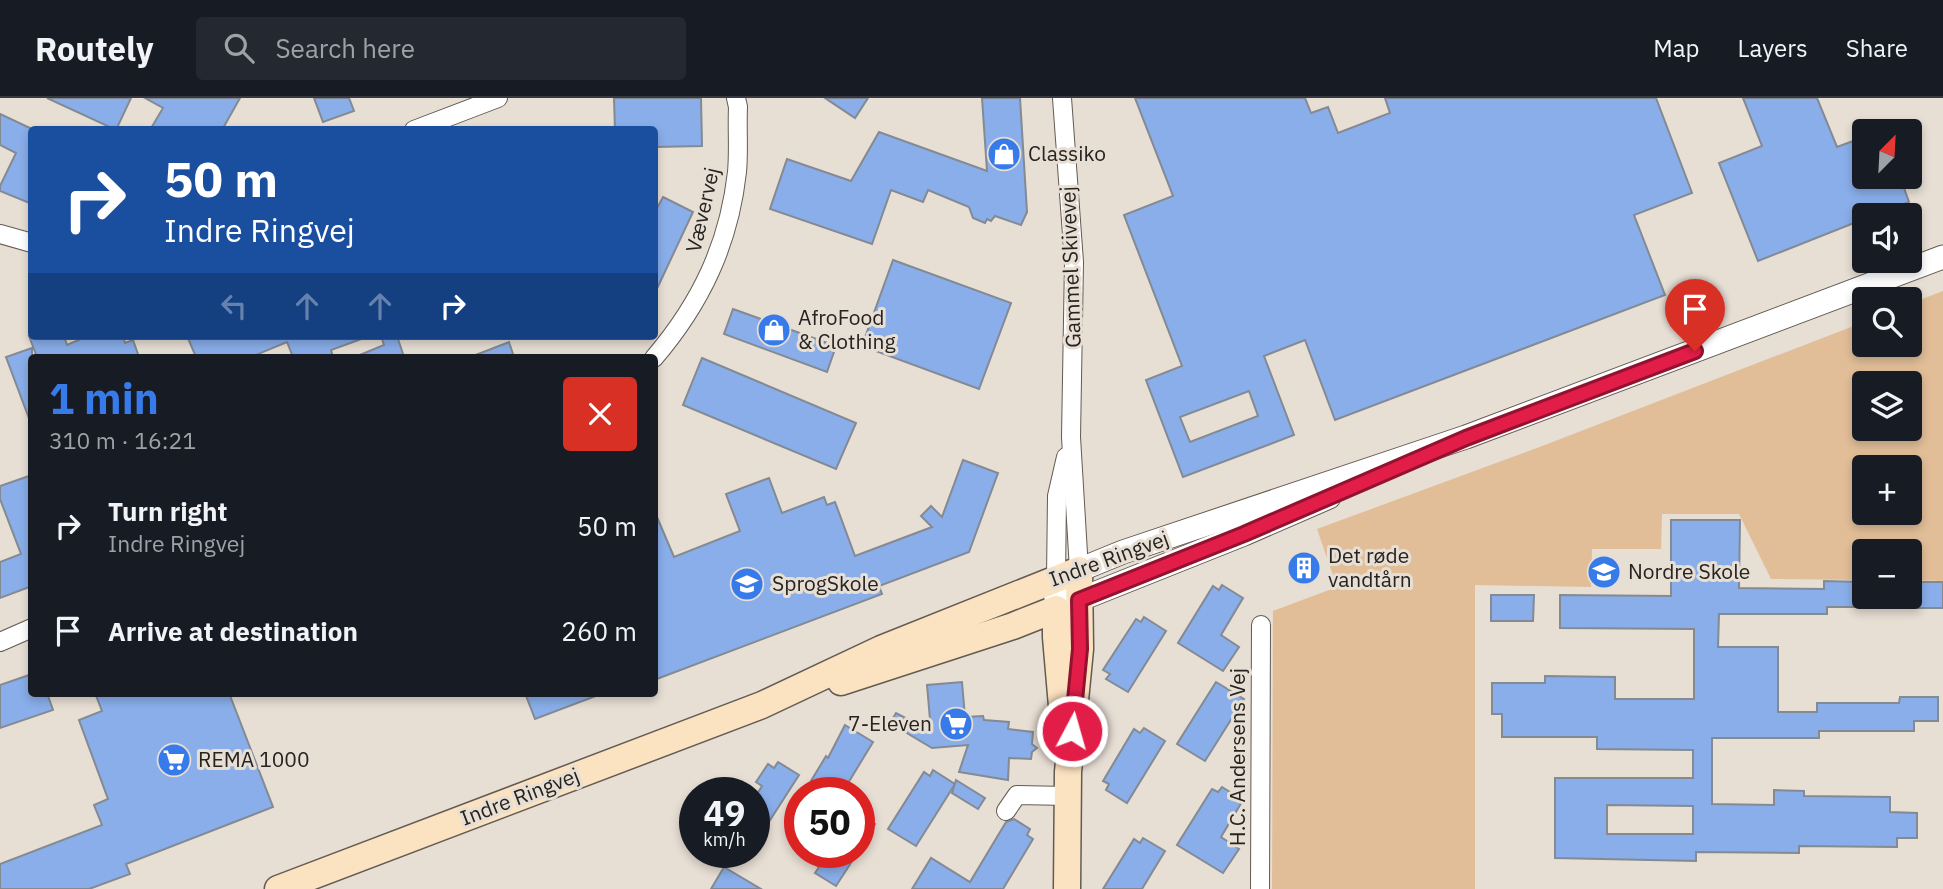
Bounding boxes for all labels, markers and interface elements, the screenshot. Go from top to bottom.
search box [196,17,686,80]
text: Routely [35,27,154,70]
icon: search [220,29,258,67]
text: Search here [276,31,415,65]
text: Map [1653,32,1700,64]
text: Layers [1738,32,1808,64]
text: Share [1846,32,1908,64]
north arrow [1852,119,1922,189]
map controls [1852,119,1922,609]
shop icon: Classiko [985,135,1023,173]
place label: Classiko [1028,139,1106,167]
text: 50 m [164,147,278,210]
icon: right [49,154,140,245]
street label: Vævervej [679,164,725,255]
street label: Gammel Skivevej [1053,186,1087,348]
button: sound [1852,203,1922,273]
text: Indre Ringvej [164,209,355,251]
pin [1665,279,1725,351]
icon: left [215,287,253,325]
icon: ahead [288,287,326,325]
icon: ahead [361,287,399,325]
icon: right [434,287,472,325]
button: search [1852,287,1922,357]
icon: arrive [1676,290,1714,328]
place label: AfroFood & Clothing [798,303,896,355]
shop icon: AfroFood & Clothing [755,311,793,349]
text: 1 min [49,371,159,426]
button: layers [1852,371,1922,441]
button: close [563,377,637,451]
text: 310 m · 16:21 [49,425,196,455]
button: + [1852,455,1922,525]
text: Turn right [108,494,227,528]
icon: right [49,507,87,545]
text: 50 m [577,509,637,543]
street label: Indre Ringvej [1045,523,1172,593]
text: Indre Ringvej [108,528,245,558]
button: − [1852,539,1922,609]
place label: Det røde vandtårn [1328,541,1412,593]
building icon: Det røde vandtårn [1285,549,1323,587]
school or university icon: Nordre Skole [1585,553,1623,591]
place label: Nordre Skole [1628,557,1750,585]
school or university icon: SprogSkole [728,565,766,603]
place label: SprogSkole [772,569,879,597]
icon: arrive [49,612,87,650]
text: Arrive at destination [108,614,358,648]
text: 260 m [561,614,637,648]
street label: H.C. Andersens Vej [1223,668,1251,846]
position arrow [1035,694,1109,768]
supermarket icon: 7-Eleven [937,705,975,743]
place label: 7-Eleven [848,709,932,737]
supermarket icon: REMA 1000 [155,741,193,779]
place label: REMA 1000 [198,745,310,773]
street label: Indre Ringvej [456,761,583,832]
speed limit sign: 50 [784,777,875,868]
text: 49 [703,790,746,836]
text: km/h [703,828,746,851]

